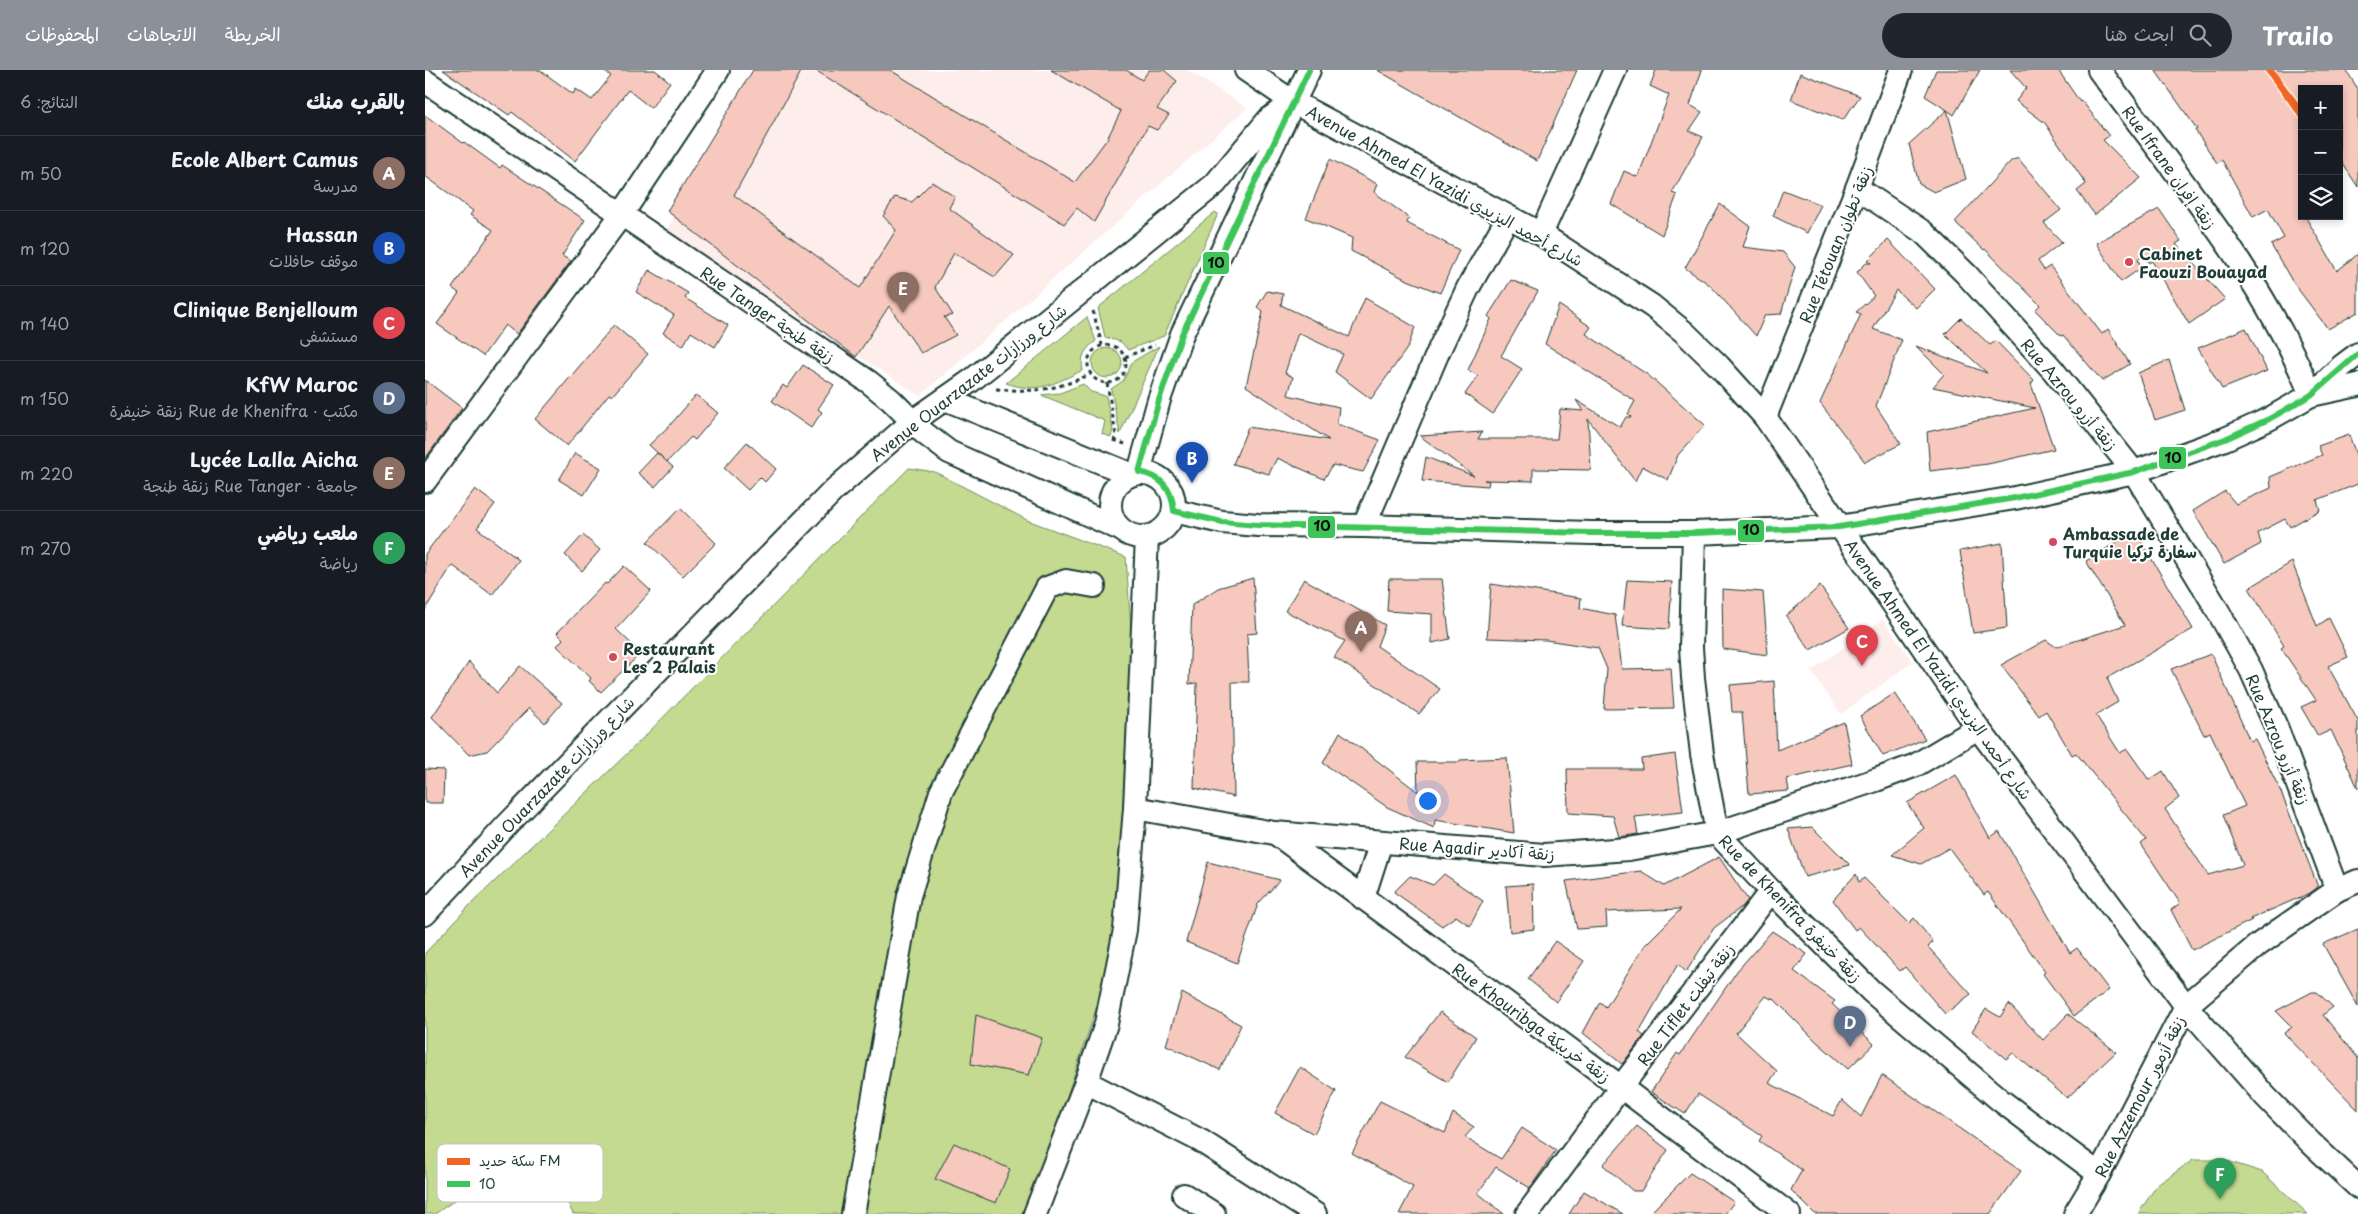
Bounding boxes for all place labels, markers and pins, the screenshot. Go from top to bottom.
place label: Cabinet Faouzi Bouayad [2139,241,2267,283]
marker: Cabinet Faouzi Bouayad [2123,256,2135,268]
pin: E [887,272,919,313]
pin: B [1176,442,1208,483]
place label: Ambassade de Turquie سفارة تركيا [2062,521,2197,563]
marker: Ambassade de Turquie سفارة تركيا [2047,536,2059,548]
pin: A [1345,611,1377,652]
pin: C [1846,625,1878,666]
place label: Restaurant Les 2 Palais [623,636,716,678]
marker: Restaurant Les 2 Palais [607,651,619,663]
pin: D [1834,1006,1866,1047]
pin: F [2204,1158,2236,1199]

